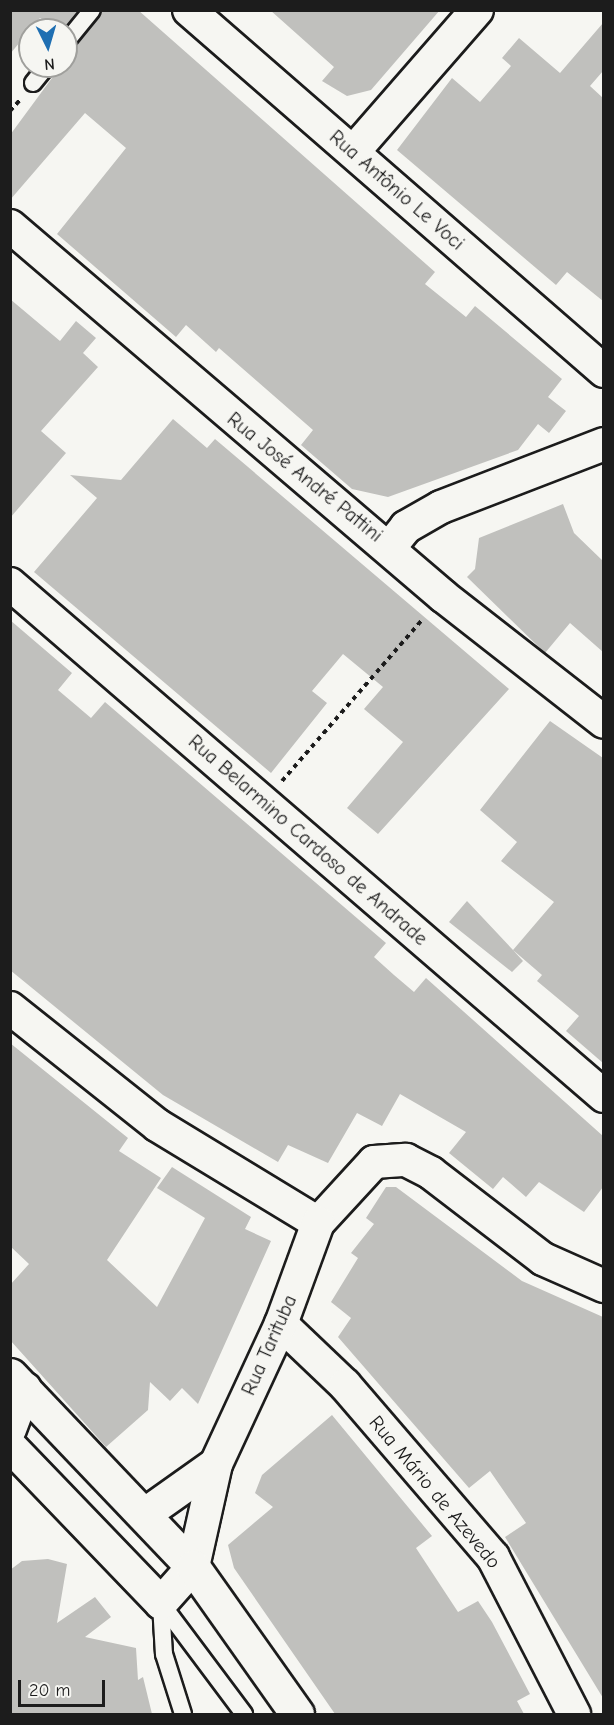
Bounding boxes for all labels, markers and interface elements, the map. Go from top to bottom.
north arrow [18,18,78,78]
text: N [43,55,55,73]
street label: Rua Antônio Le Voci [325,125,469,255]
street label: Rua José André Pattini [222,407,388,547]
street label: Rua Belarmino Cardoso de Andrade [183,730,433,950]
street label: Rua Tarituba [236,1291,302,1399]
street label: Rua Mário de Azevedo [364,1411,506,1573]
scale bar [21,1668,108,1706]
text: 20 m [29,1680,70,1701]

